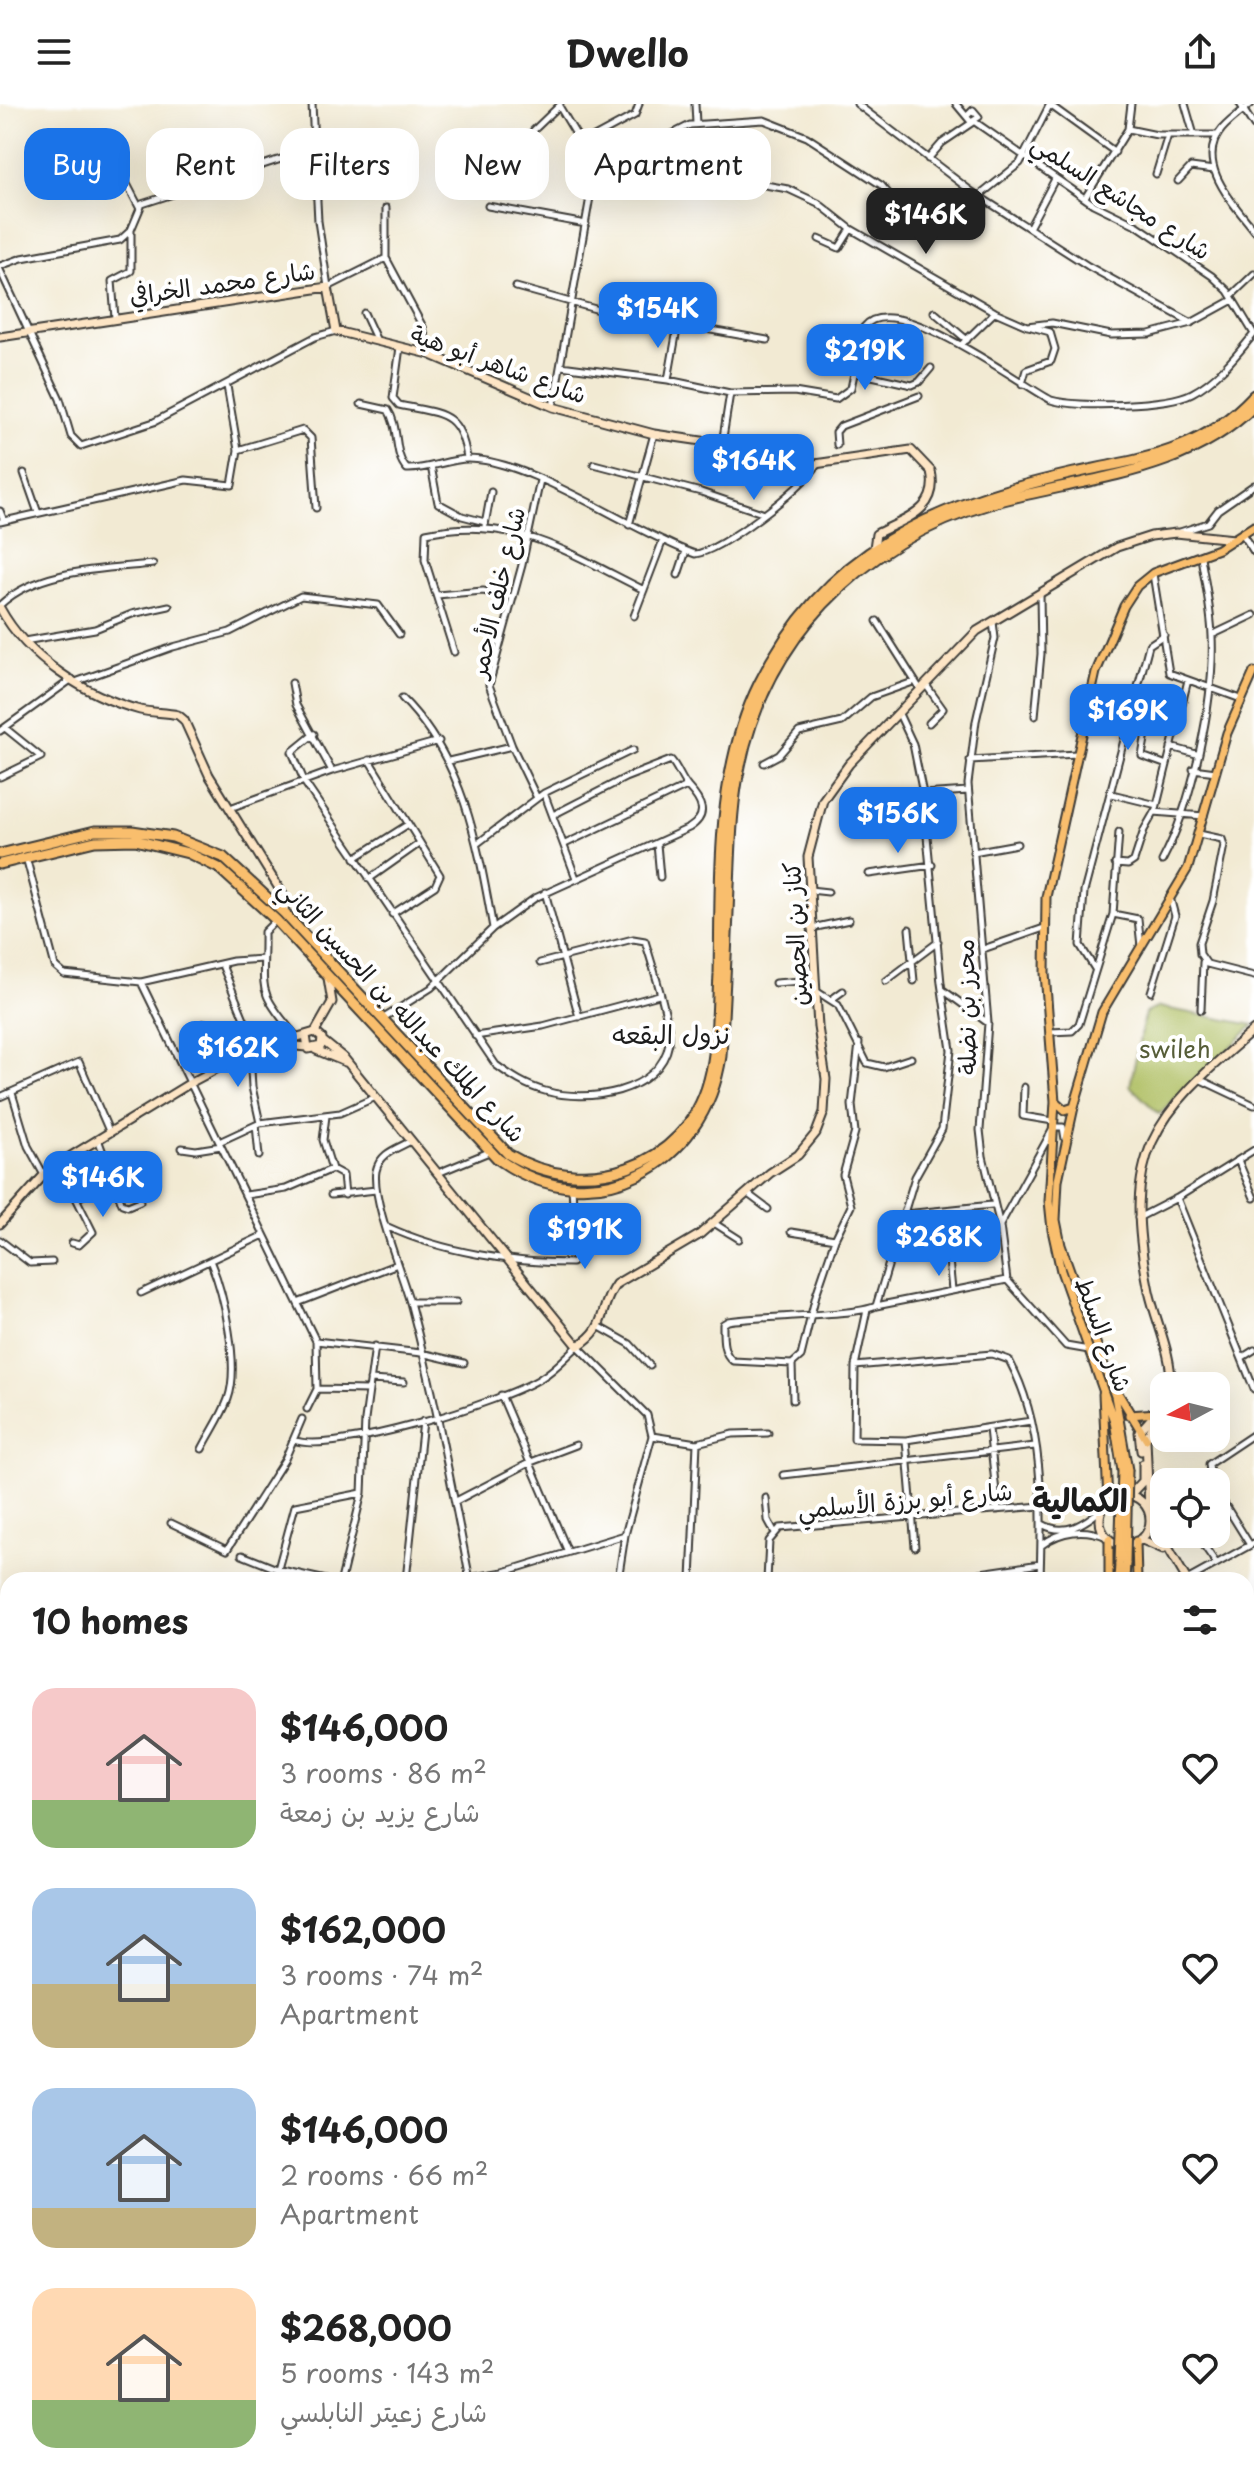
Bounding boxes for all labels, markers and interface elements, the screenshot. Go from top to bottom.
text: Dwello [565,25,689,79]
icon: menu [32,30,76,74]
icon: share [1178,30,1222,74]
street label: شارع مجاشع السلمي [1022,124,1219,272]
chip: Buy [24,128,130,200]
chip: Rent [146,128,264,200]
chip: Filters [280,128,419,200]
chip: New [435,128,549,200]
chip: Apartment [565,128,771,200]
pin: $146K [870,188,982,256]
text: $146K [884,194,968,233]
street label: شارع محمد الخرافي [127,251,317,314]
pin: $154K [602,282,714,350]
text: $154K [617,288,699,327]
street label: شارع شاهر أبو هية [406,314,592,412]
pin: $219K [809,324,921,392]
text: $219K [825,330,905,369]
pin: $164K [698,434,810,502]
text: $164K [712,440,796,479]
street label: شارع خلف الأحمر [458,503,534,683]
pin: $169K [1072,684,1184,752]
text: $169K [1088,690,1168,729]
pin: $156K [842,787,954,855]
text: $156K [857,793,939,832]
street label: كناز بن الحصين [772,861,816,1007]
street label: شارع الملك عبدالله بن الحسين الثاني [267,870,535,1153]
street label: محرز بن نضلة [946,939,984,1075]
district label: نزول البقعه [612,1014,730,1053]
pin: $162K [182,1021,294,1089]
text: $162K [197,1027,279,1066]
park label: swileh [1139,1030,1211,1066]
pin: $146K [47,1151,159,1219]
text: $146K [61,1157,145,1196]
pin: $191K [529,1203,641,1271]
text: $191K [547,1209,623,1248]
pin: $268K [883,1210,995,1278]
text: $268K [895,1216,983,1255]
street label: شارع السلط [1067,1271,1142,1397]
north arrow [1150,1372,1230,1452]
map controls [1150,1372,1230,1548]
button: locate [1150,1468,1230,1548]
street label: شارع أبو برزة الأسلمي [796,1472,1014,1531]
district label: الكمالية [1032,1475,1128,1523]
text: 10 homes [32,1594,188,1646]
icon: filters [1178,1598,1222,1642]
text: $146,000 [280,1701,448,1753]
icon: home [96,1720,192,1816]
icon: heart [1178,1746,1222,1790]
text: 3 rooms · 86 m² [280,1753,487,1792]
text: شارع يزيد بن زمعة [280,1792,480,1831]
text: $162,000 [280,1903,446,1955]
icon: home [96,1920,192,2016]
icon: heart [1178,1946,1222,1990]
text: 3 rooms · 74 m² [280,1955,484,1994]
text: Apartment [280,1994,419,2033]
text: $146,000 [280,2103,448,2155]
icon: home [96,2120,192,2216]
icon: heart [1178,2146,1222,2190]
text: 2 rooms · 66 m² [280,2155,489,2194]
text: Apartment [280,2194,419,2233]
text: $268,000 [280,2301,452,2353]
icon: home [96,2320,192,2416]
icon: heart [1178,2346,1222,2390]
text: 5 rooms · 143 m² [280,2353,495,2392]
text: شارع زعيتر النابلسي [280,2392,487,2431]

